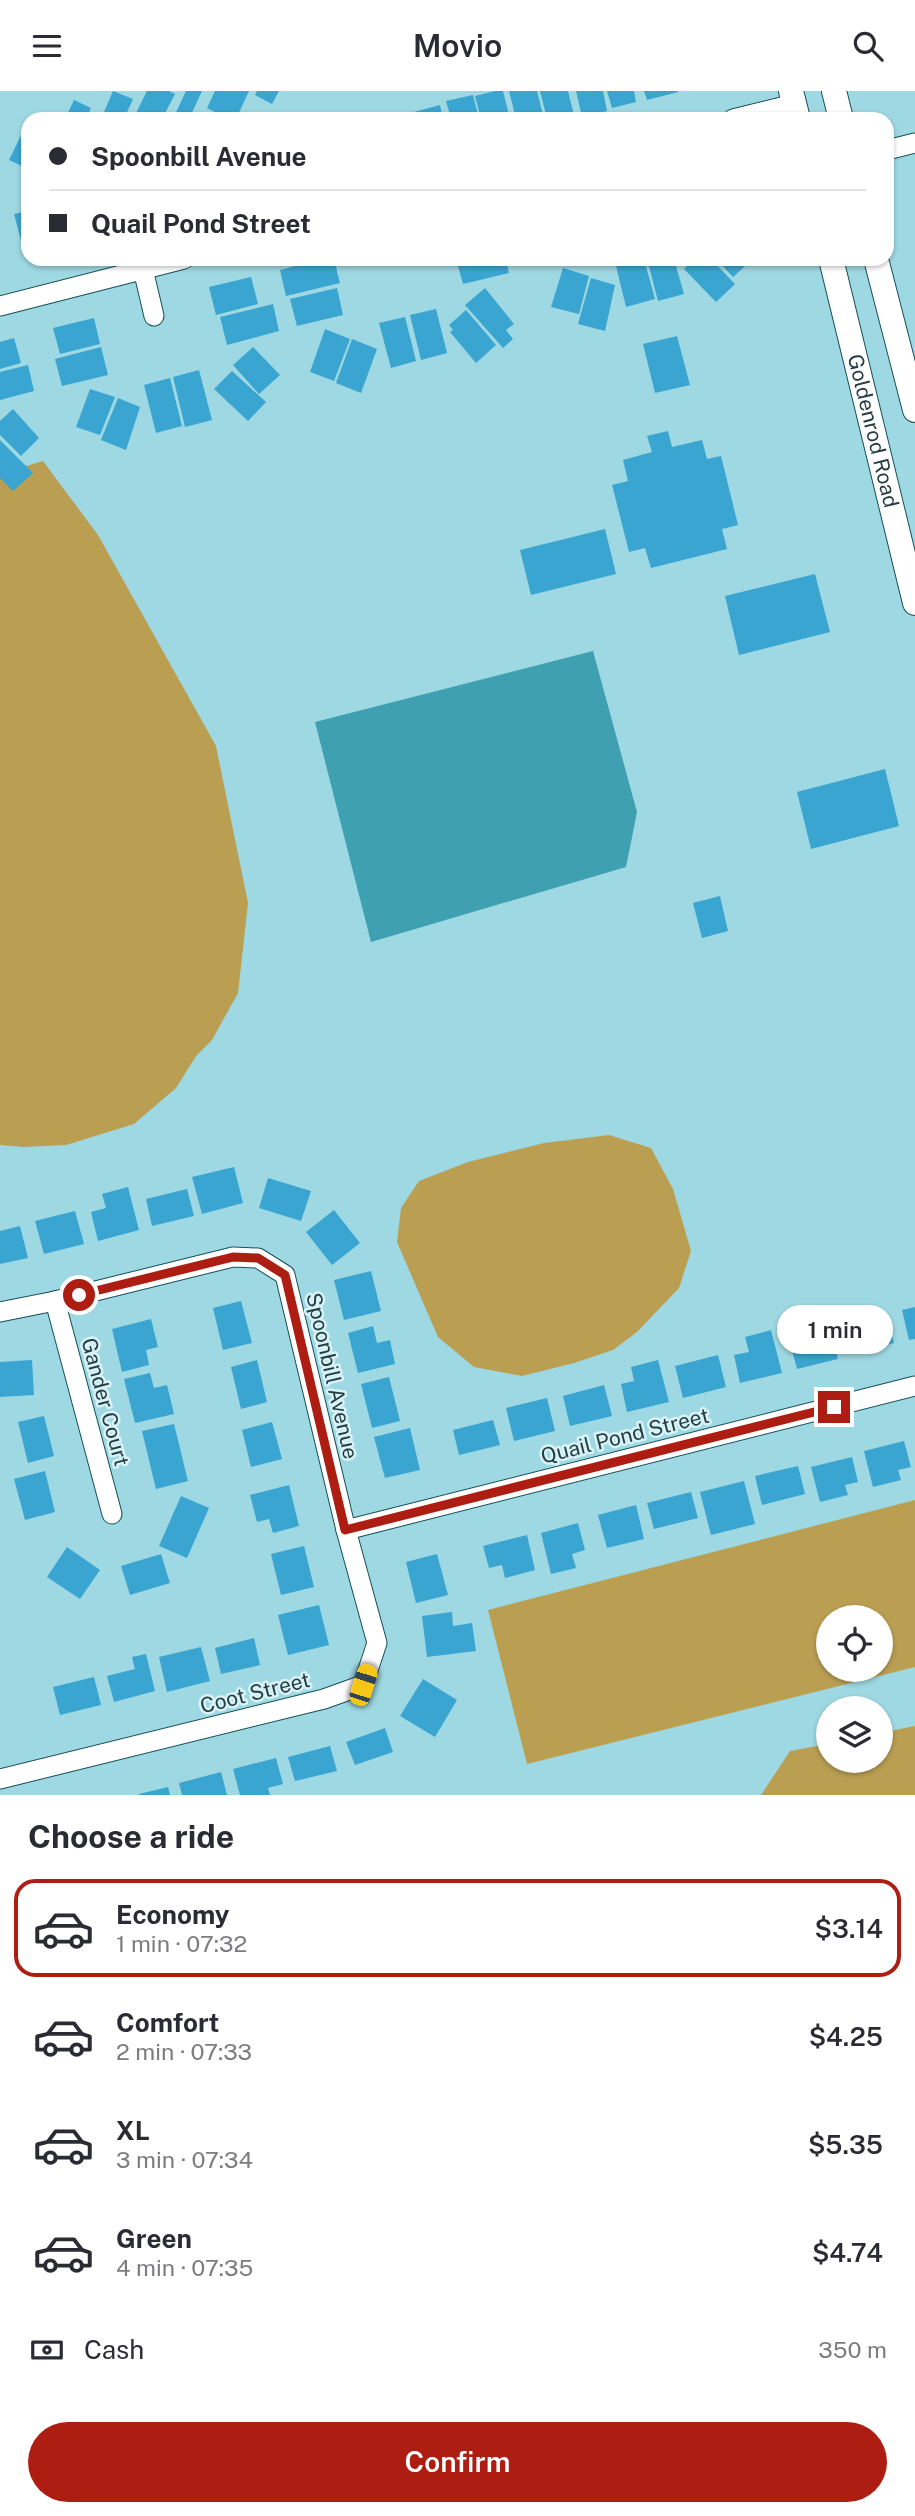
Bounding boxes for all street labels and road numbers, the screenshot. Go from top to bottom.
street label: Goldenrod Road [843,352,904,510]
street label: Spoonbill Avenue [301,1290,364,1461]
street label: Gander Court [76,1335,135,1469]
street label: Quail Pond Street [538,1403,712,1469]
street label: Coot Street [197,1667,312,1718]

